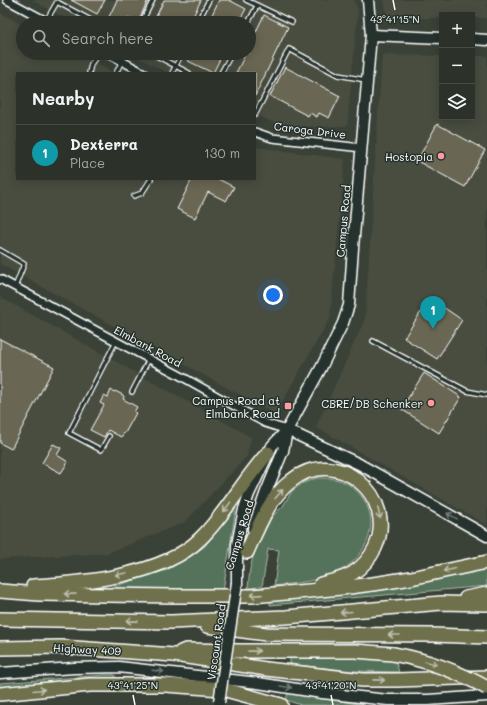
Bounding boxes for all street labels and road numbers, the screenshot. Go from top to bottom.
street label: Caroga Drive [273,118,347,142]
street label: Campus Road [332,184,354,258]
street label: Elmbank Road [112,322,184,370]
street label: Campus Road [221,498,257,572]
street label: Viscount Road [203,603,229,681]
street label: Highway 409 [53,640,122,658]

